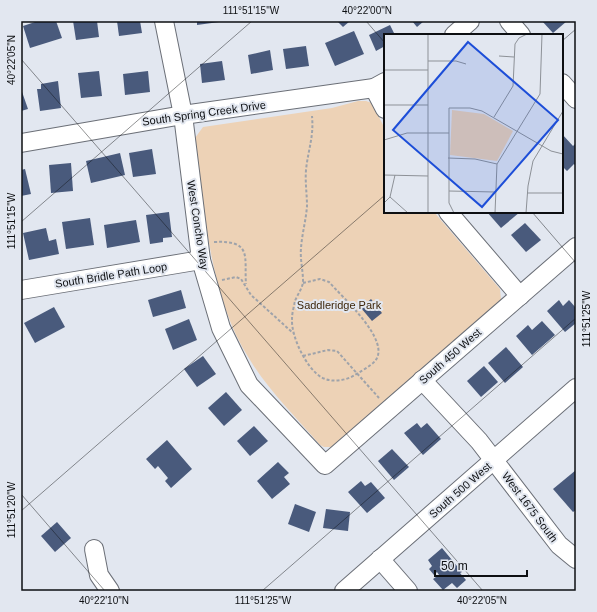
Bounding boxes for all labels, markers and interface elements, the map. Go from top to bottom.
text: 111°51'15"W [223,5,280,16]
text: 40°22'00"N [342,5,392,16]
inset map [384,34,563,213]
text: 40°22'05"N [6,35,17,85]
street label: South Spring Creek Drive [141,98,267,128]
street label: West Concho Way [185,179,211,271]
text: 111°51'15"W [6,192,17,249]
street label: South Bridle Path Loop [54,260,168,290]
text: 111°51'25"W [581,290,592,347]
park label: Saddleridge Park [297,299,382,311]
street label: South 450 West [417,326,483,386]
street label: South 500 West [427,460,493,520]
street label: West 1675 South [500,470,560,544]
text: 111°51'20"W [6,481,17,538]
scale bar [435,552,527,578]
text: 50 m [441,559,468,573]
text: 40°22'10"N [79,595,129,606]
text: 111°51'25"W [235,595,292,606]
text: 40°22'05"N [457,595,507,606]

